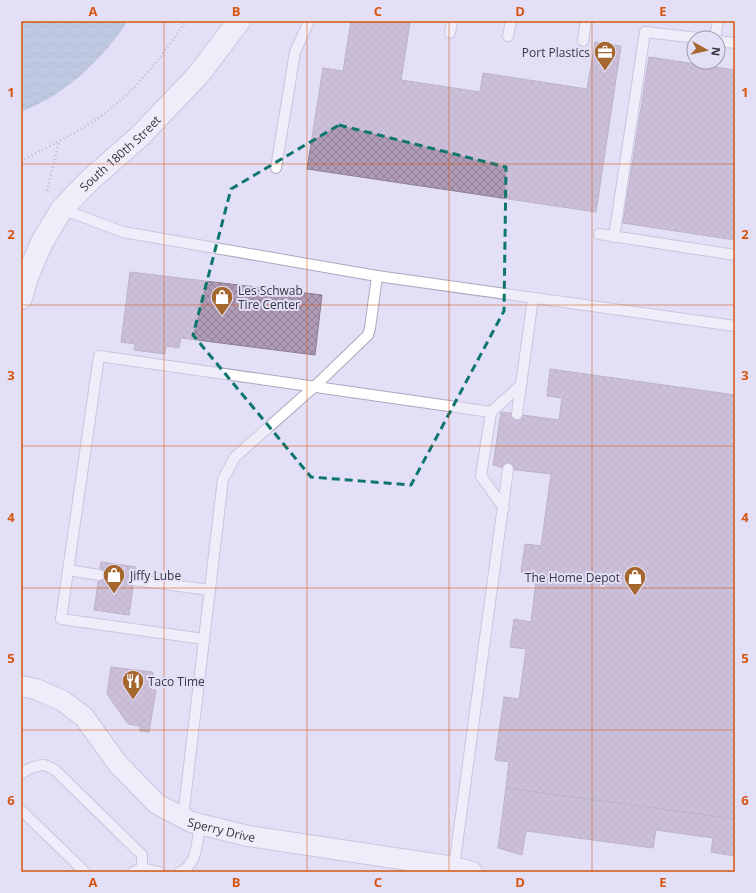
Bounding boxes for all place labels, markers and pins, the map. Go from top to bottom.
office icon: Port Plastics [592,39,618,72]
place label: Port Plastics [522,44,590,61]
place label: Les Schwab Tire Center [238,282,303,313]
shop icon: Les Schwab Tire Center [209,284,235,317]
shop icon: Jiffy Lube [101,562,127,595]
shop icon: The Home Depot [622,564,648,597]
place label: Jiffy Lube [129,567,181,584]
place label: The Home Depot [525,569,620,586]
restaurant icon: Taco Time [120,668,146,701]
place label: Taco Time [148,673,205,690]

